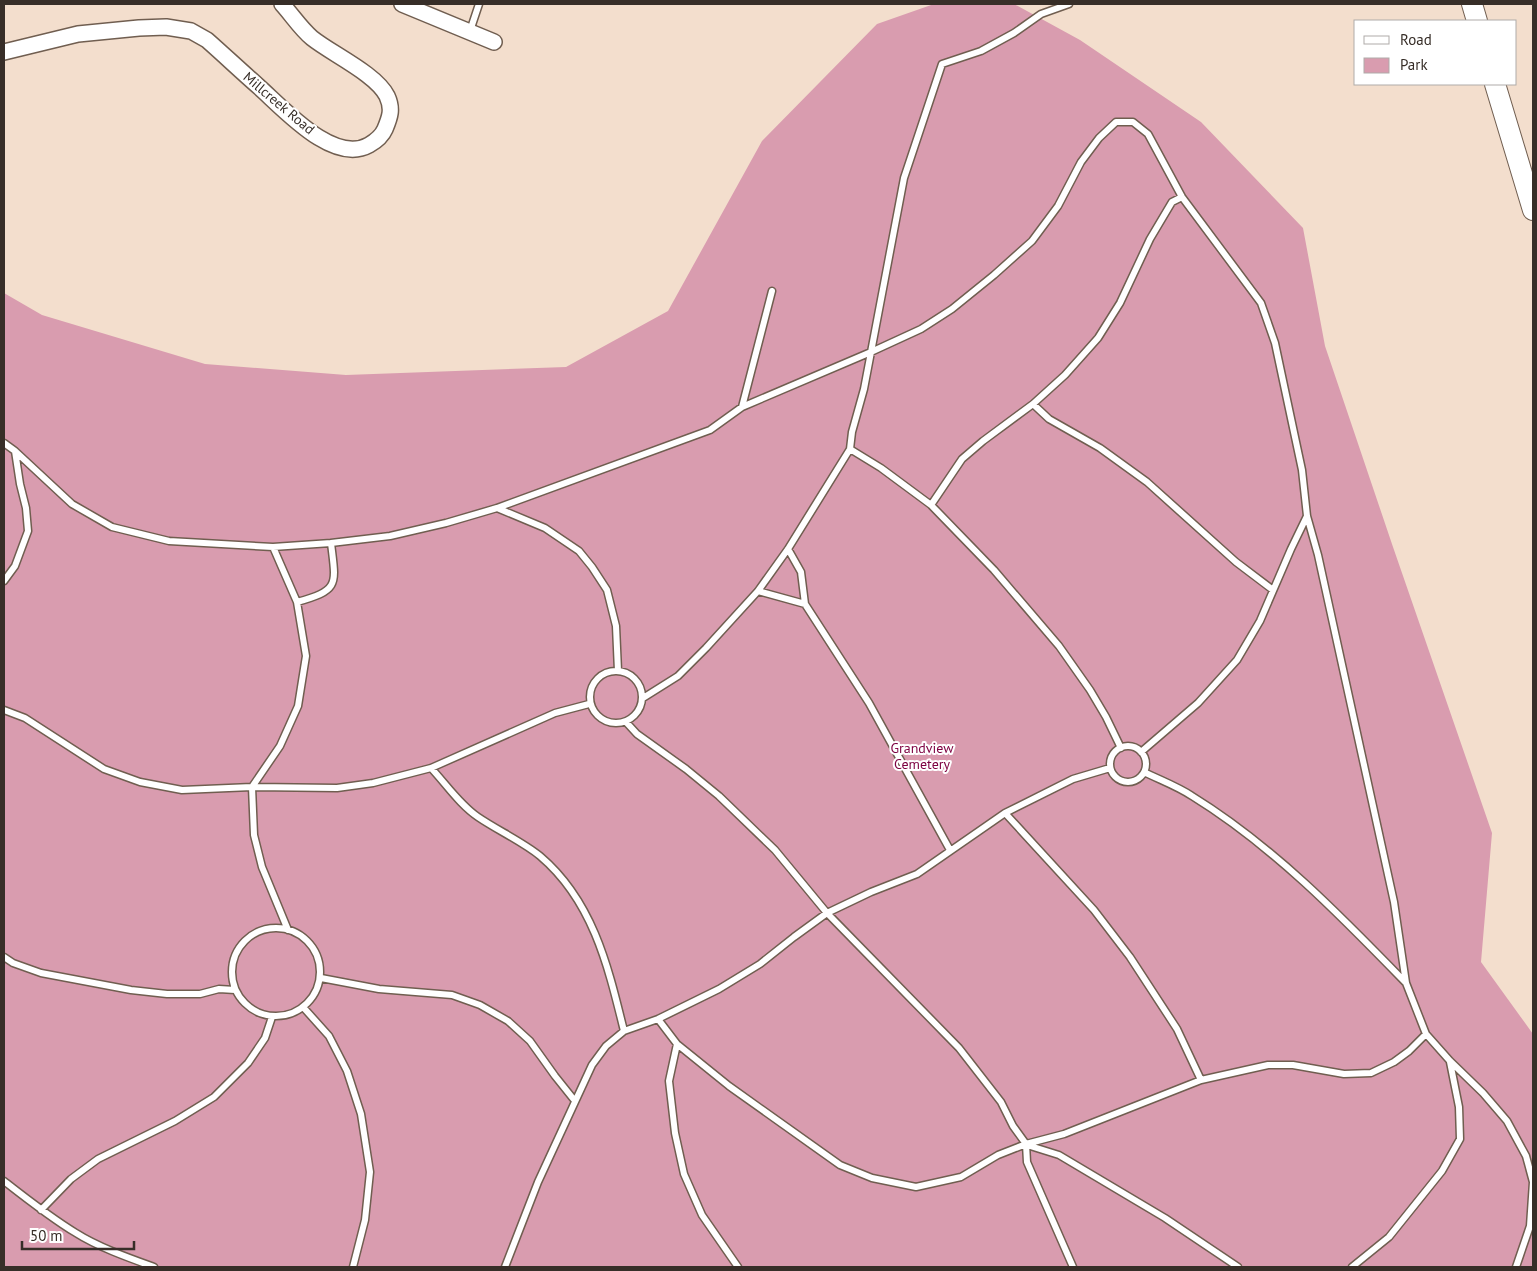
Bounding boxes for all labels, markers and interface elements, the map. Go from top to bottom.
legend [1354,20,1517,85]
text: Road [1400,30,1432,49]
text: Park [1400,55,1428,74]
street label: Millcreek Road [240,68,318,138]
park label: Grandview Cemetery [890,739,954,773]
scale bar [22,1218,135,1250]
text: 50 m [30,1226,63,1245]

